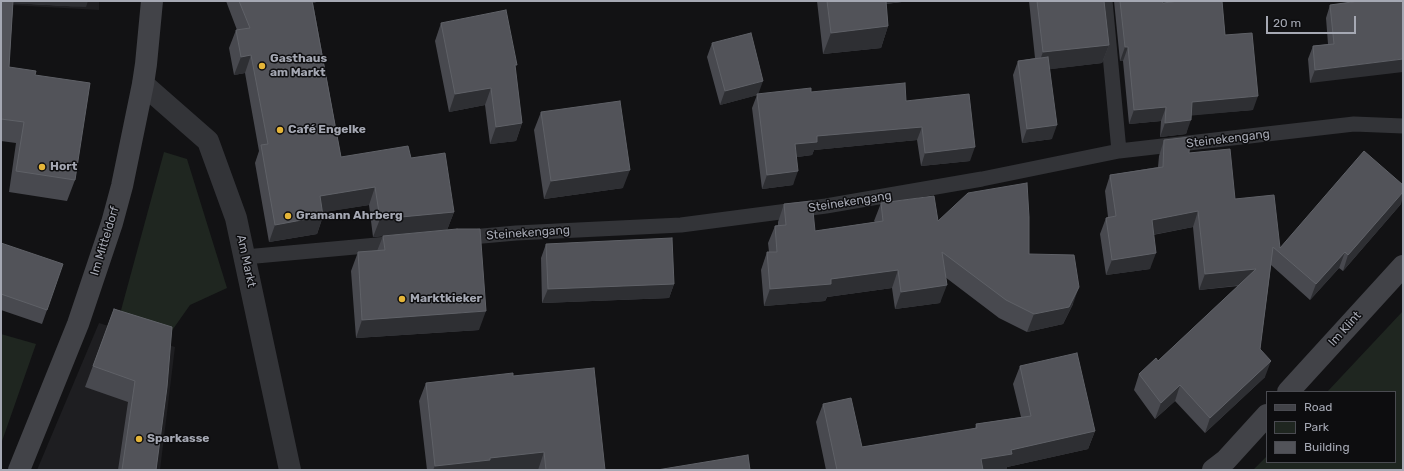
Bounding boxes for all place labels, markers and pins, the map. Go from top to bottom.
place label: Gasthaus am Markt [270,52,327,80]
marker: Gasthaus am Markt [257,61,267,71]
place label: Café Engelke [288,123,366,137]
marker: Café Engelke [275,125,285,135]
place label: Hort [50,160,77,174]
marker: Hort [37,162,47,172]
place label: Gramann Ahrberg [296,209,403,223]
marker: Gramann Ahrberg [283,211,293,221]
place label: Marktkieker [410,292,482,306]
marker: Marktkieker [397,294,407,304]
place label: Sparkasse [147,432,209,446]
marker: Sparkasse [134,434,144,444]

